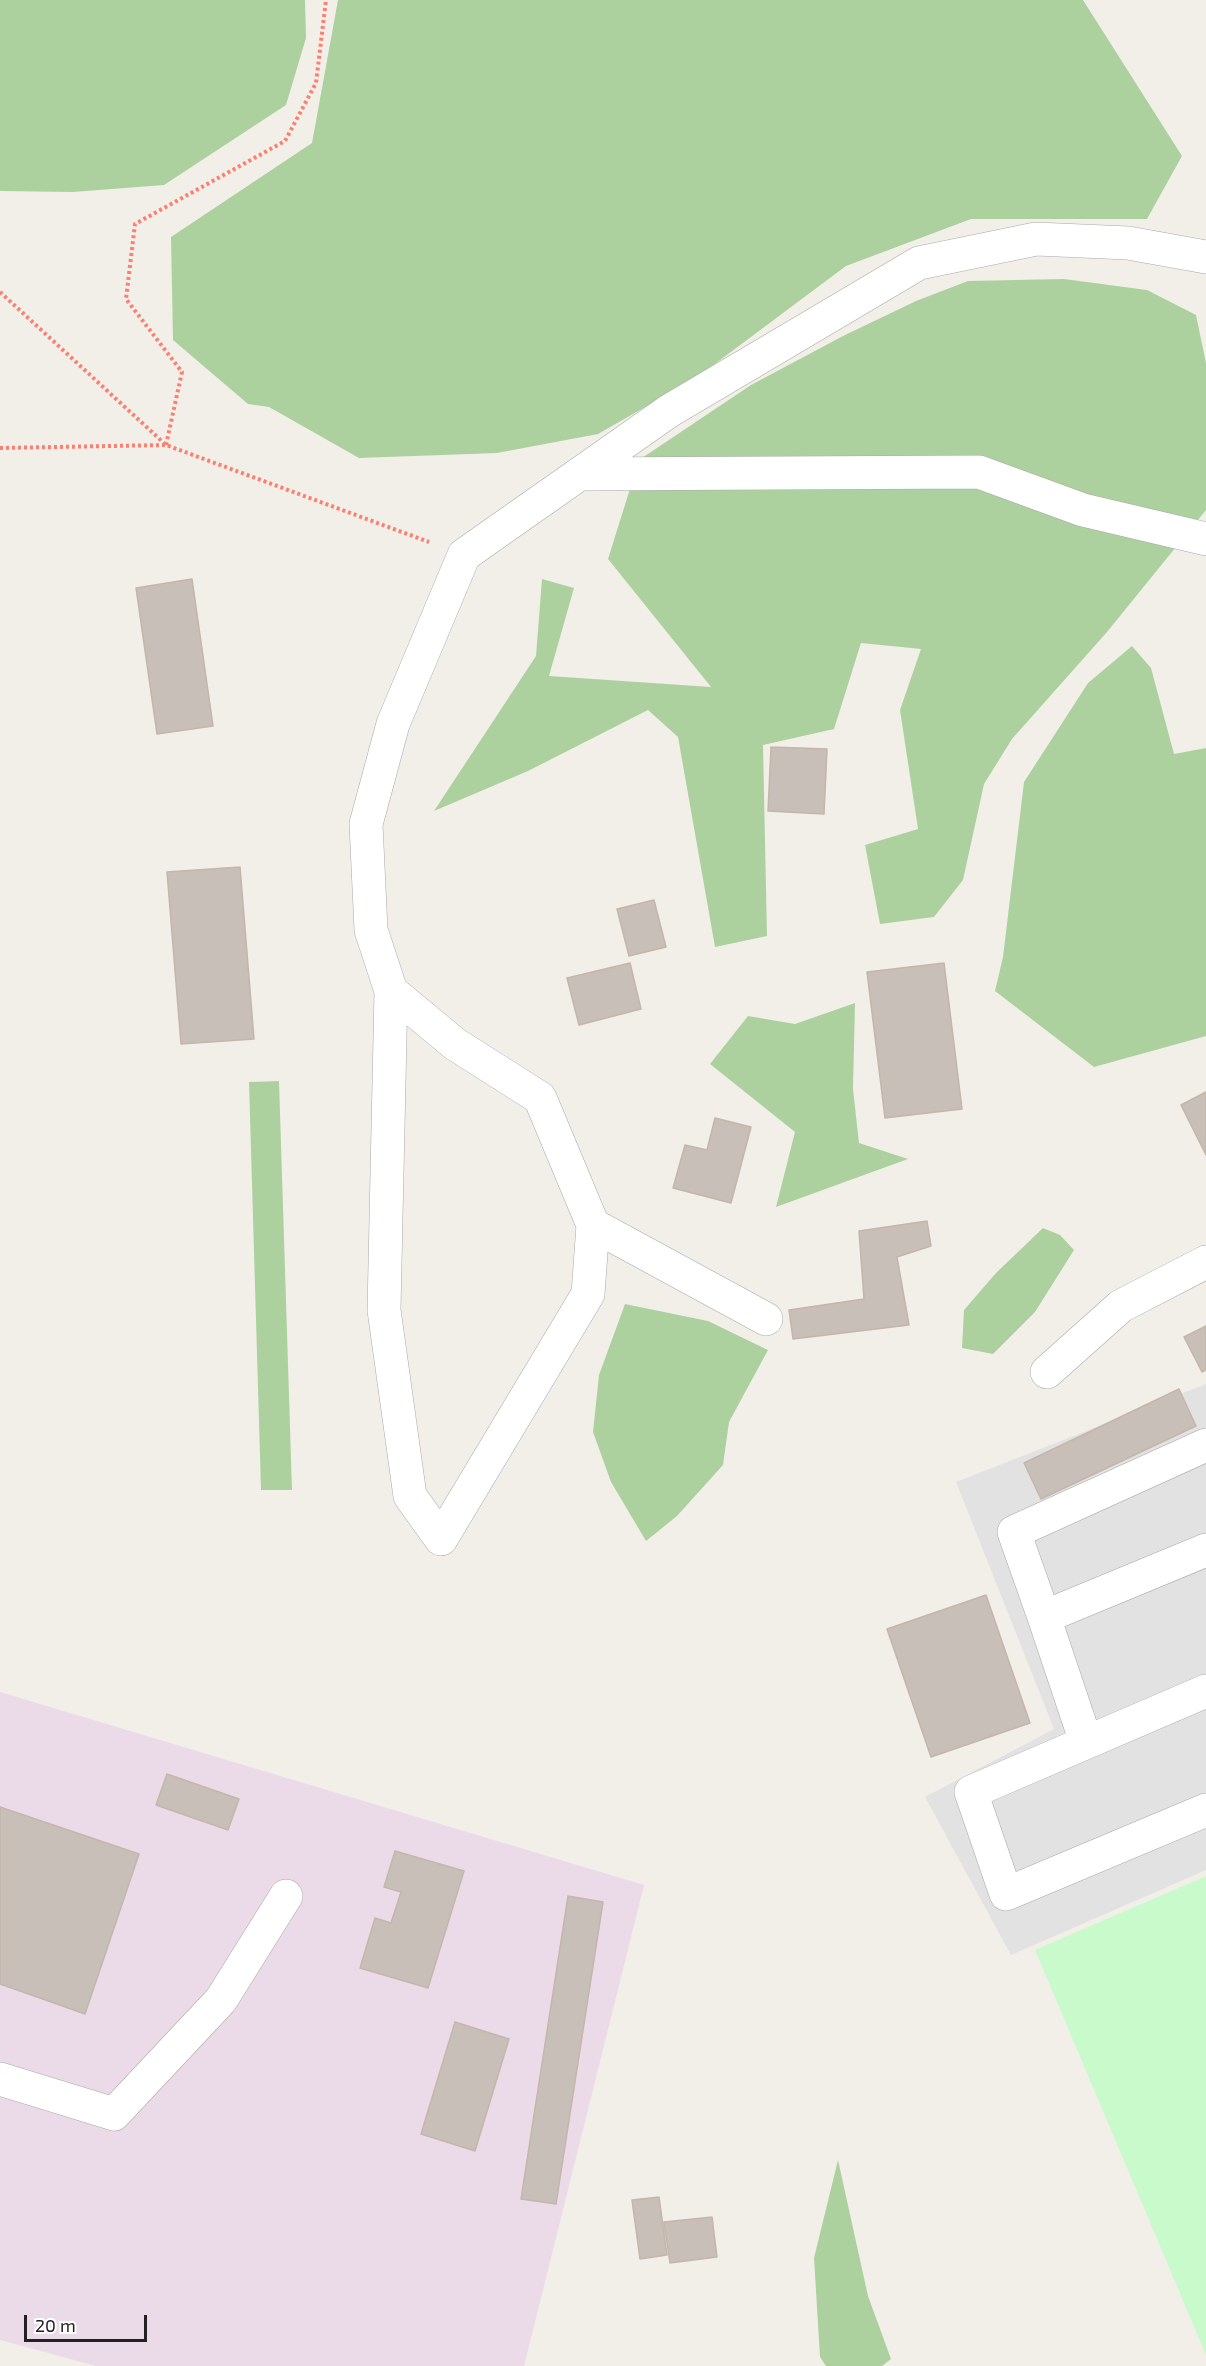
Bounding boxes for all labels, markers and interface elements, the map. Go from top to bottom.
scale bar [27,2303,150,2341]
text: 20 m [35,2314,76,2336]

